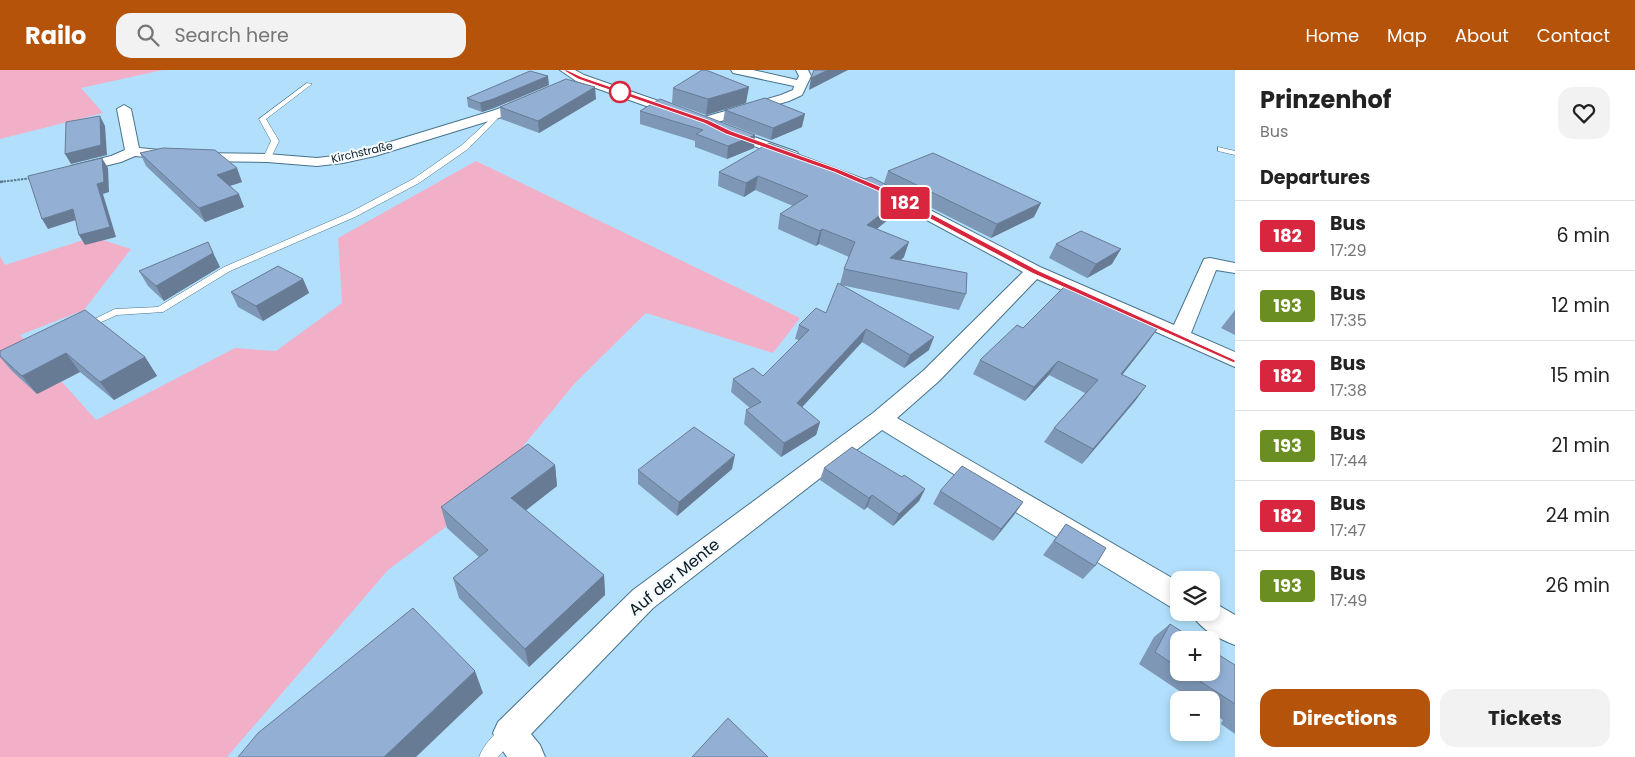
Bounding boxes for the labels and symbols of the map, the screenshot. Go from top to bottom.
unlabelled marker [609,81,631,103]
street label: Kirchstraße [330,137,395,167]
line badge: 182 [876,187,934,219]
street label: Auf der Mente [624,533,725,621]

